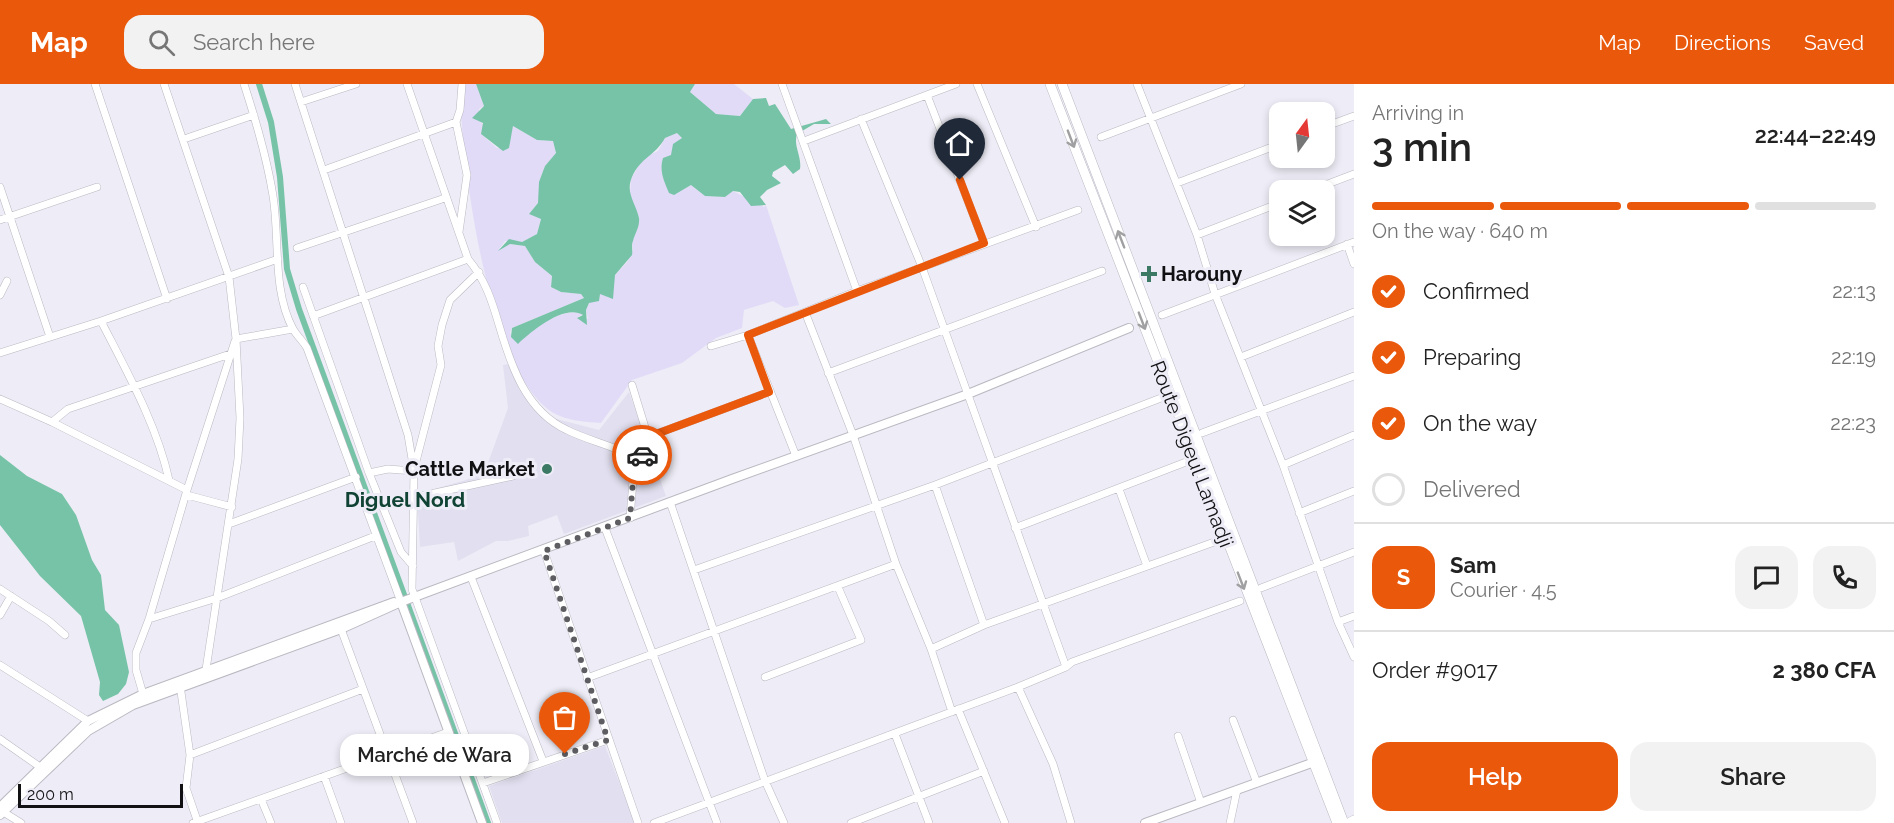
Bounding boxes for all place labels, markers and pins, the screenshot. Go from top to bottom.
pin [934,118,985,180]
place label: Harouny [1161,262,1242,286]
marker: Harouny [1142,267,1156,281]
place label: Cattle Market [405,457,535,481]
marker: Cattle Market [540,462,554,476]
pin [539,692,590,754]
callout: Marché de Wara [340,733,529,775]

